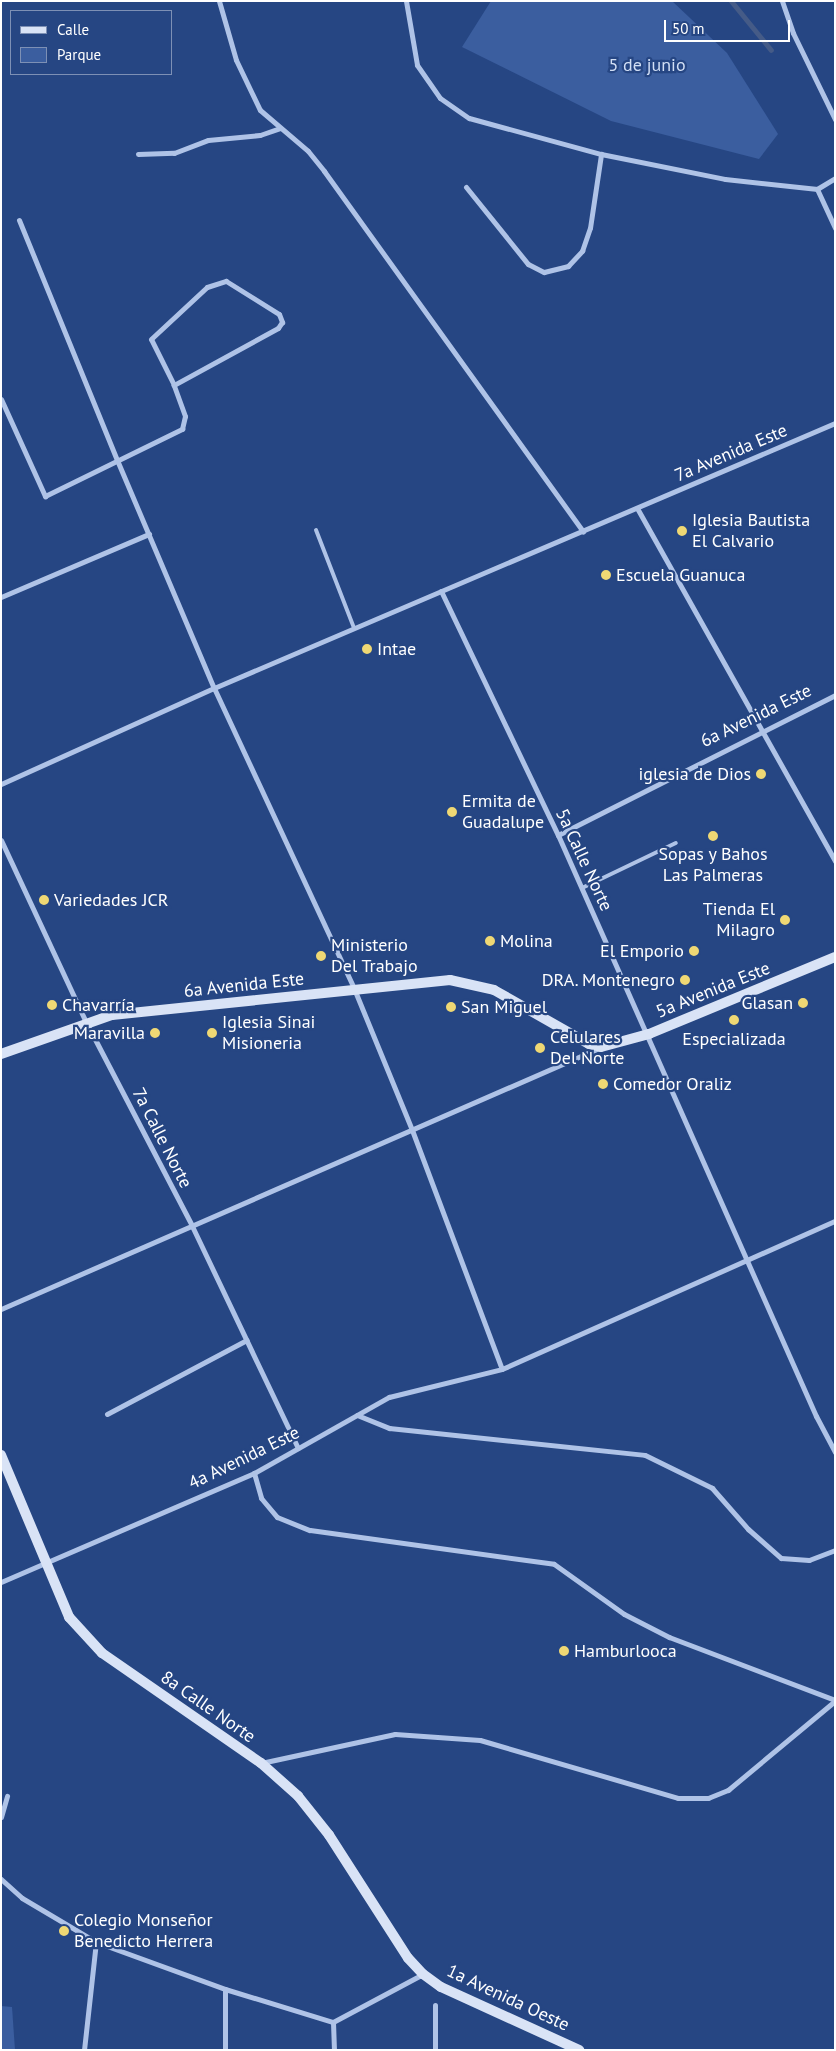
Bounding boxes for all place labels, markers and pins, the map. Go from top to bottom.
place label: Iglesia Bautista El Calvario [692,510,810,552]
marker: Iglesia Bautista El Calvario [676,525,688,537]
place label: Escuela Guanuca [616,564,745,586]
marker: Escuela Guanuca [600,569,612,581]
place label: Intae [377,638,416,660]
marker: Intae [361,643,373,655]
place label: iglesia de Dios [639,763,751,785]
marker: iglesia de Dios [755,768,767,780]
place label: Ermita de Guadalupe [462,791,544,834]
marker: Ermita de Guadalupe [446,806,458,818]
marker: Sopas y Bahos Las Palmeras [707,830,719,842]
place label: Sopas y Bahos Las Palmeras [658,844,768,886]
place label: Variedades JCR [54,889,168,911]
marker: Variedades JCR [38,894,50,906]
place label: Tienda El Milagro [703,899,775,942]
marker: Tienda El Milagro [779,914,791,926]
place label: Molina [500,930,553,952]
place label: Ministerio Del Trabajo [331,935,418,978]
marker: Molina [484,935,496,947]
place label: El Emporio [600,940,684,962]
marker: El Emporio [688,945,700,957]
marker: Ministerio Del Trabajo [315,950,327,962]
place label: DRA. Montenegro [540,969,675,991]
marker: DRA. Montenegro [679,974,691,986]
place label: Glasan [741,992,793,1014]
place label: Chavarría [62,994,135,1016]
place label: San Miguel [461,996,547,1018]
marker: Glasan [797,997,809,1009]
marker: Chavarría [46,999,58,1011]
marker: San Miguel [445,1001,457,1013]
place label: Iglesia Sinai Misioneria [222,1012,315,1054]
marker: Especializada [728,1014,740,1026]
place label: Maravilla [74,1022,145,1044]
marker: Maravilla [149,1027,161,1039]
marker: Iglesia Sinai Misioneria [206,1027,218,1039]
place label: Celulares Del Norte [550,1027,624,1070]
place label: Especializada [682,1028,786,1050]
marker: Celulares Del Norte [534,1042,546,1054]
place label: Comedor Oraliz [613,1073,732,1095]
marker: Comedor Oraliz [597,1078,609,1090]
place label: Hamburlooca [574,1640,677,1662]
marker: Hamburlooca [558,1645,570,1657]
place label: Colegio Monseñor Benedicto Herrera [74,1910,213,1952]
marker: Colegio Monseñor Benedicto Herrera [58,1925,70,1937]

